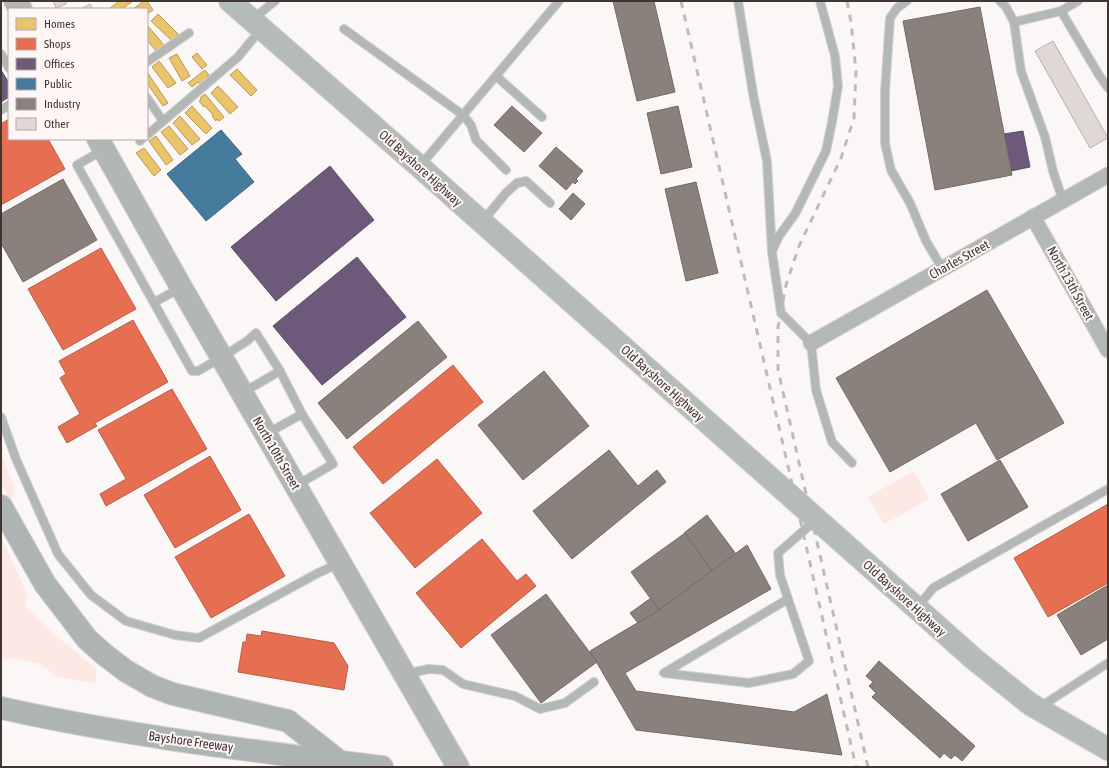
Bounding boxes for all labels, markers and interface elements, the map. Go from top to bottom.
legend [8,8,148,140]
text: Homes [44,17,75,31]
text: Shops [44,37,70,51]
text: Offices [44,57,74,71]
text: Public [44,77,72,91]
text: Industry [44,97,81,111]
text: Other [44,117,70,131]
street label: Old Bayshore Highway [376,127,466,210]
street label: Charles Street [927,237,992,282]
street label: North 13th Street [1044,244,1097,323]
street label: Old Bayshore Highway [618,342,708,425]
street label: North 10th Street [250,414,304,493]
street label: Old Bayshore Highway [860,557,950,640]
street label: Bayshore Freeway [148,728,235,755]

